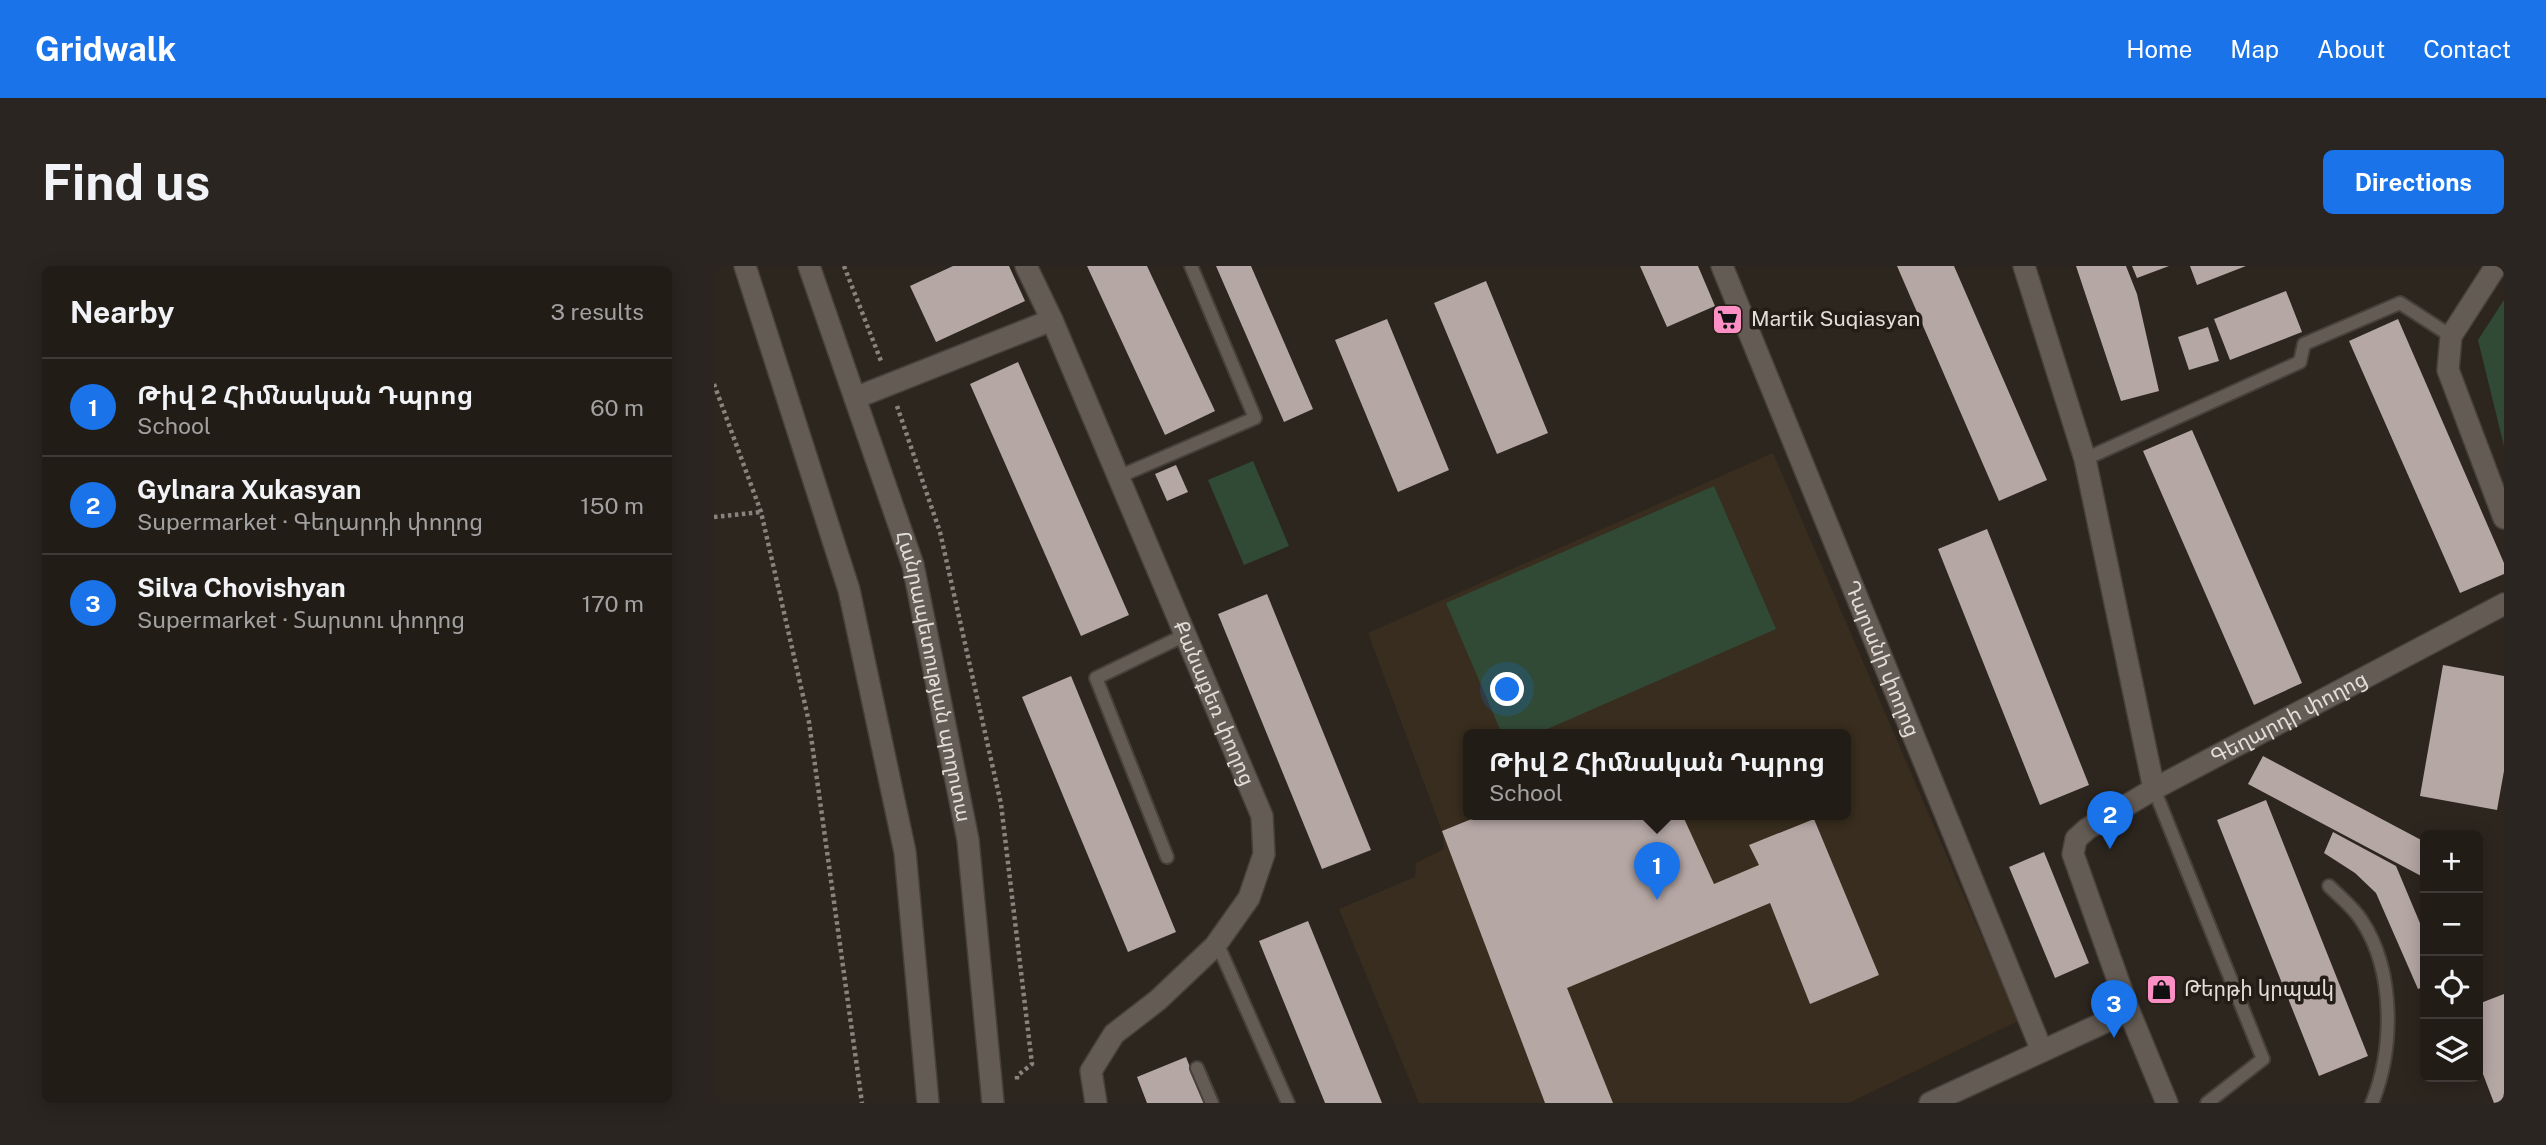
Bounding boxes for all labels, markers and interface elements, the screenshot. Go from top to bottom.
text: Gridwalk [35,30,176,68]
text: Home [2126,35,2192,63]
text: Map [2230,35,2279,63]
text: About [2317,35,2385,63]
text: Contact [2423,35,2511,63]
button: Directions [2323,150,2504,214]
text: Find us [42,153,210,211]
text: Nearby [70,294,174,330]
text: 3 results [550,298,644,325]
supermarket icon: Martik Suqiasyan [1711,302,1745,336]
place label: Martik Suqiasyan [1751,306,1920,331]
text: Թիվ 2 Հիմնական Դպրոց [137,379,473,410]
text: 1 [88,394,98,421]
text: 60 m [590,394,644,421]
text: School [137,412,211,439]
text: Gylnara Xukasyan [137,474,361,505]
text: 2 [86,492,100,519]
text: 150 m [580,492,644,519]
text: Supermarket · Գեղարդի փողոց [137,508,483,535]
street label: Հանրապետության պողոտա [890,528,977,824]
text: Silva Chovishyan [137,572,346,603]
street label: Դարանի փողոց [1839,576,1926,740]
text: 3 [85,590,101,617]
text: 170 m [582,590,644,617]
text: Supermarket · Տարտու փողոց [137,606,465,633]
street label: Քանաքեռ փողոց [1169,617,1261,789]
street label: Գեղարդի փողոց [2206,666,2371,769]
your location [1490,672,1524,706]
popup [1463,729,1851,820]
text: Թիվ 2 Հիմնական Դպրոց [1489,746,1825,777]
text: School [1489,779,1563,806]
pin: 2 [2087,791,2133,849]
map controls [2420,830,2483,1082]
button: + [2420,830,2483,893]
pin: 1 [1634,842,1680,900]
button: − [2420,893,2483,956]
button: locate [2420,956,2483,1019]
shop icon: Թերթի կրպակ [2144,972,2178,1006]
place label: Թերթի կրպակ [2184,976,2334,1001]
pin: 3 [2091,980,2137,1038]
button: layers [2420,1019,2483,1082]

